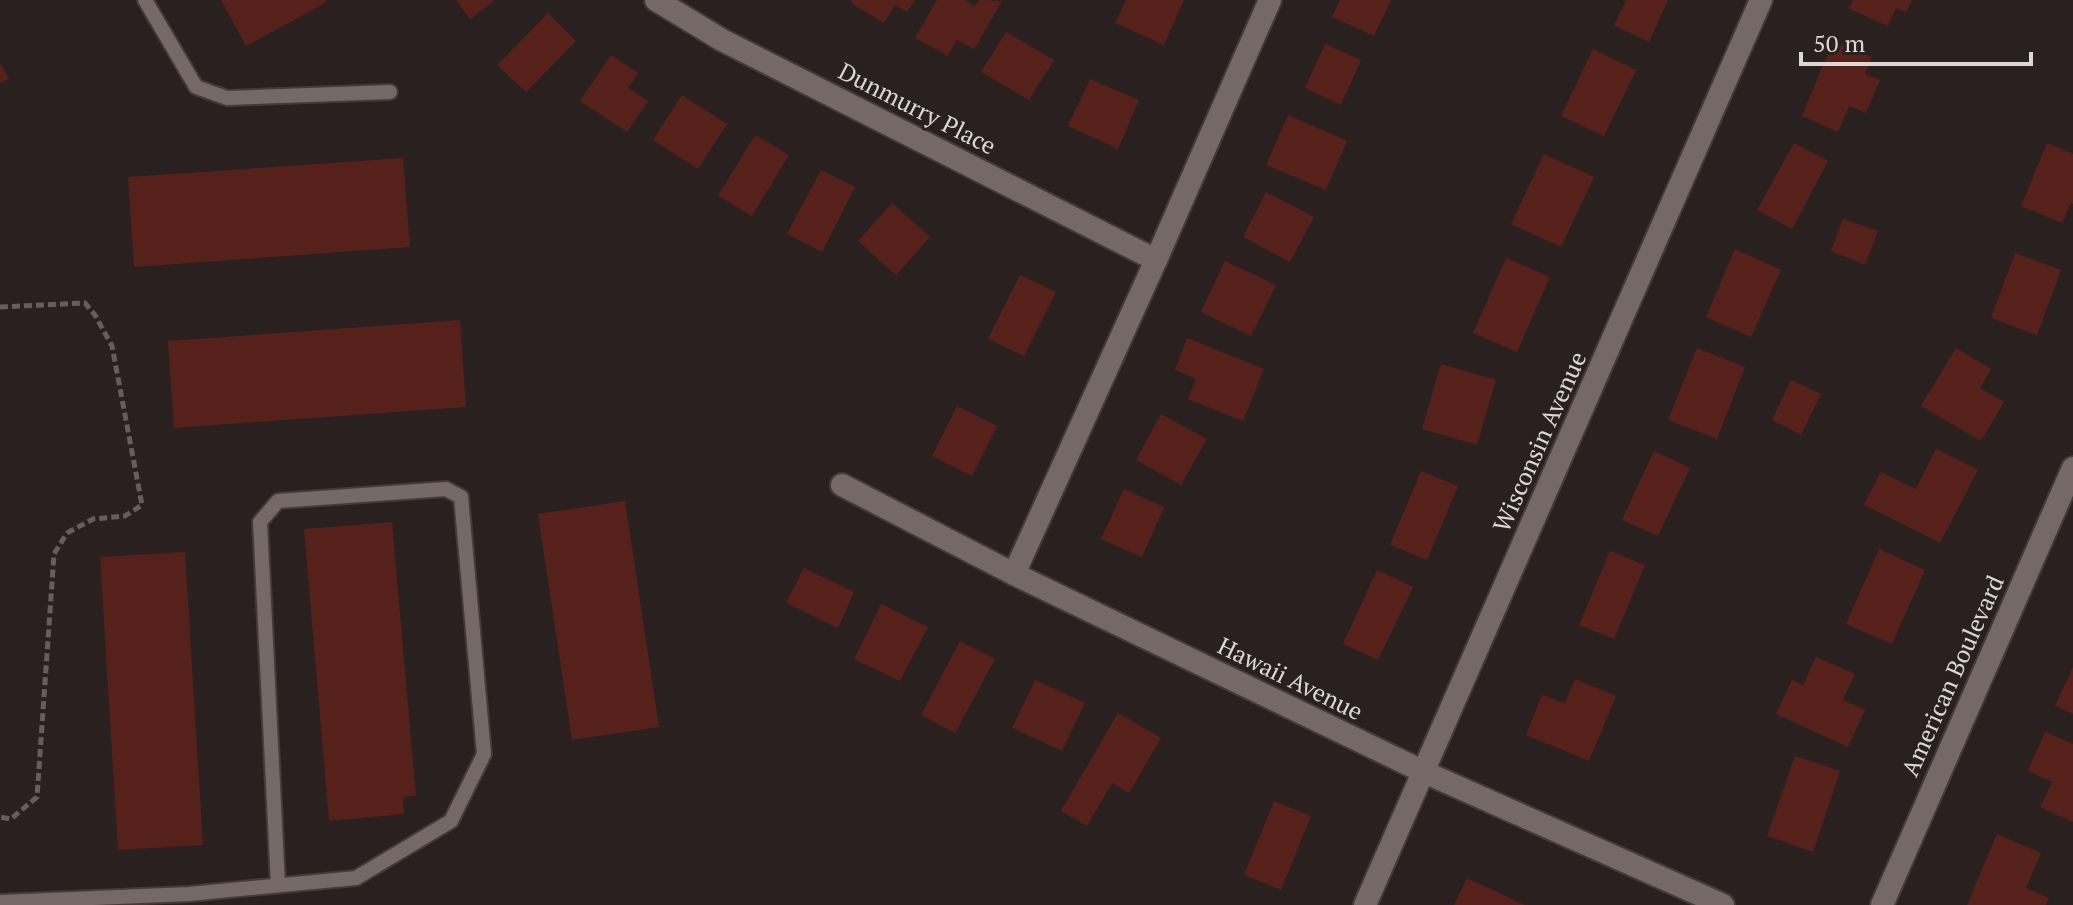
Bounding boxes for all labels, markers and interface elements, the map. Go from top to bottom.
scale bar [1801,16,2031,66]
text: 50 m [1813,27,1865,59]
street label: Dunmurry Place [833,55,1002,162]
street label: Wisconsin Avenue [1485,346,1593,537]
street label: American Boulevard [1893,570,2011,781]
street label: Hawaii Avenue [1213,629,1368,727]

